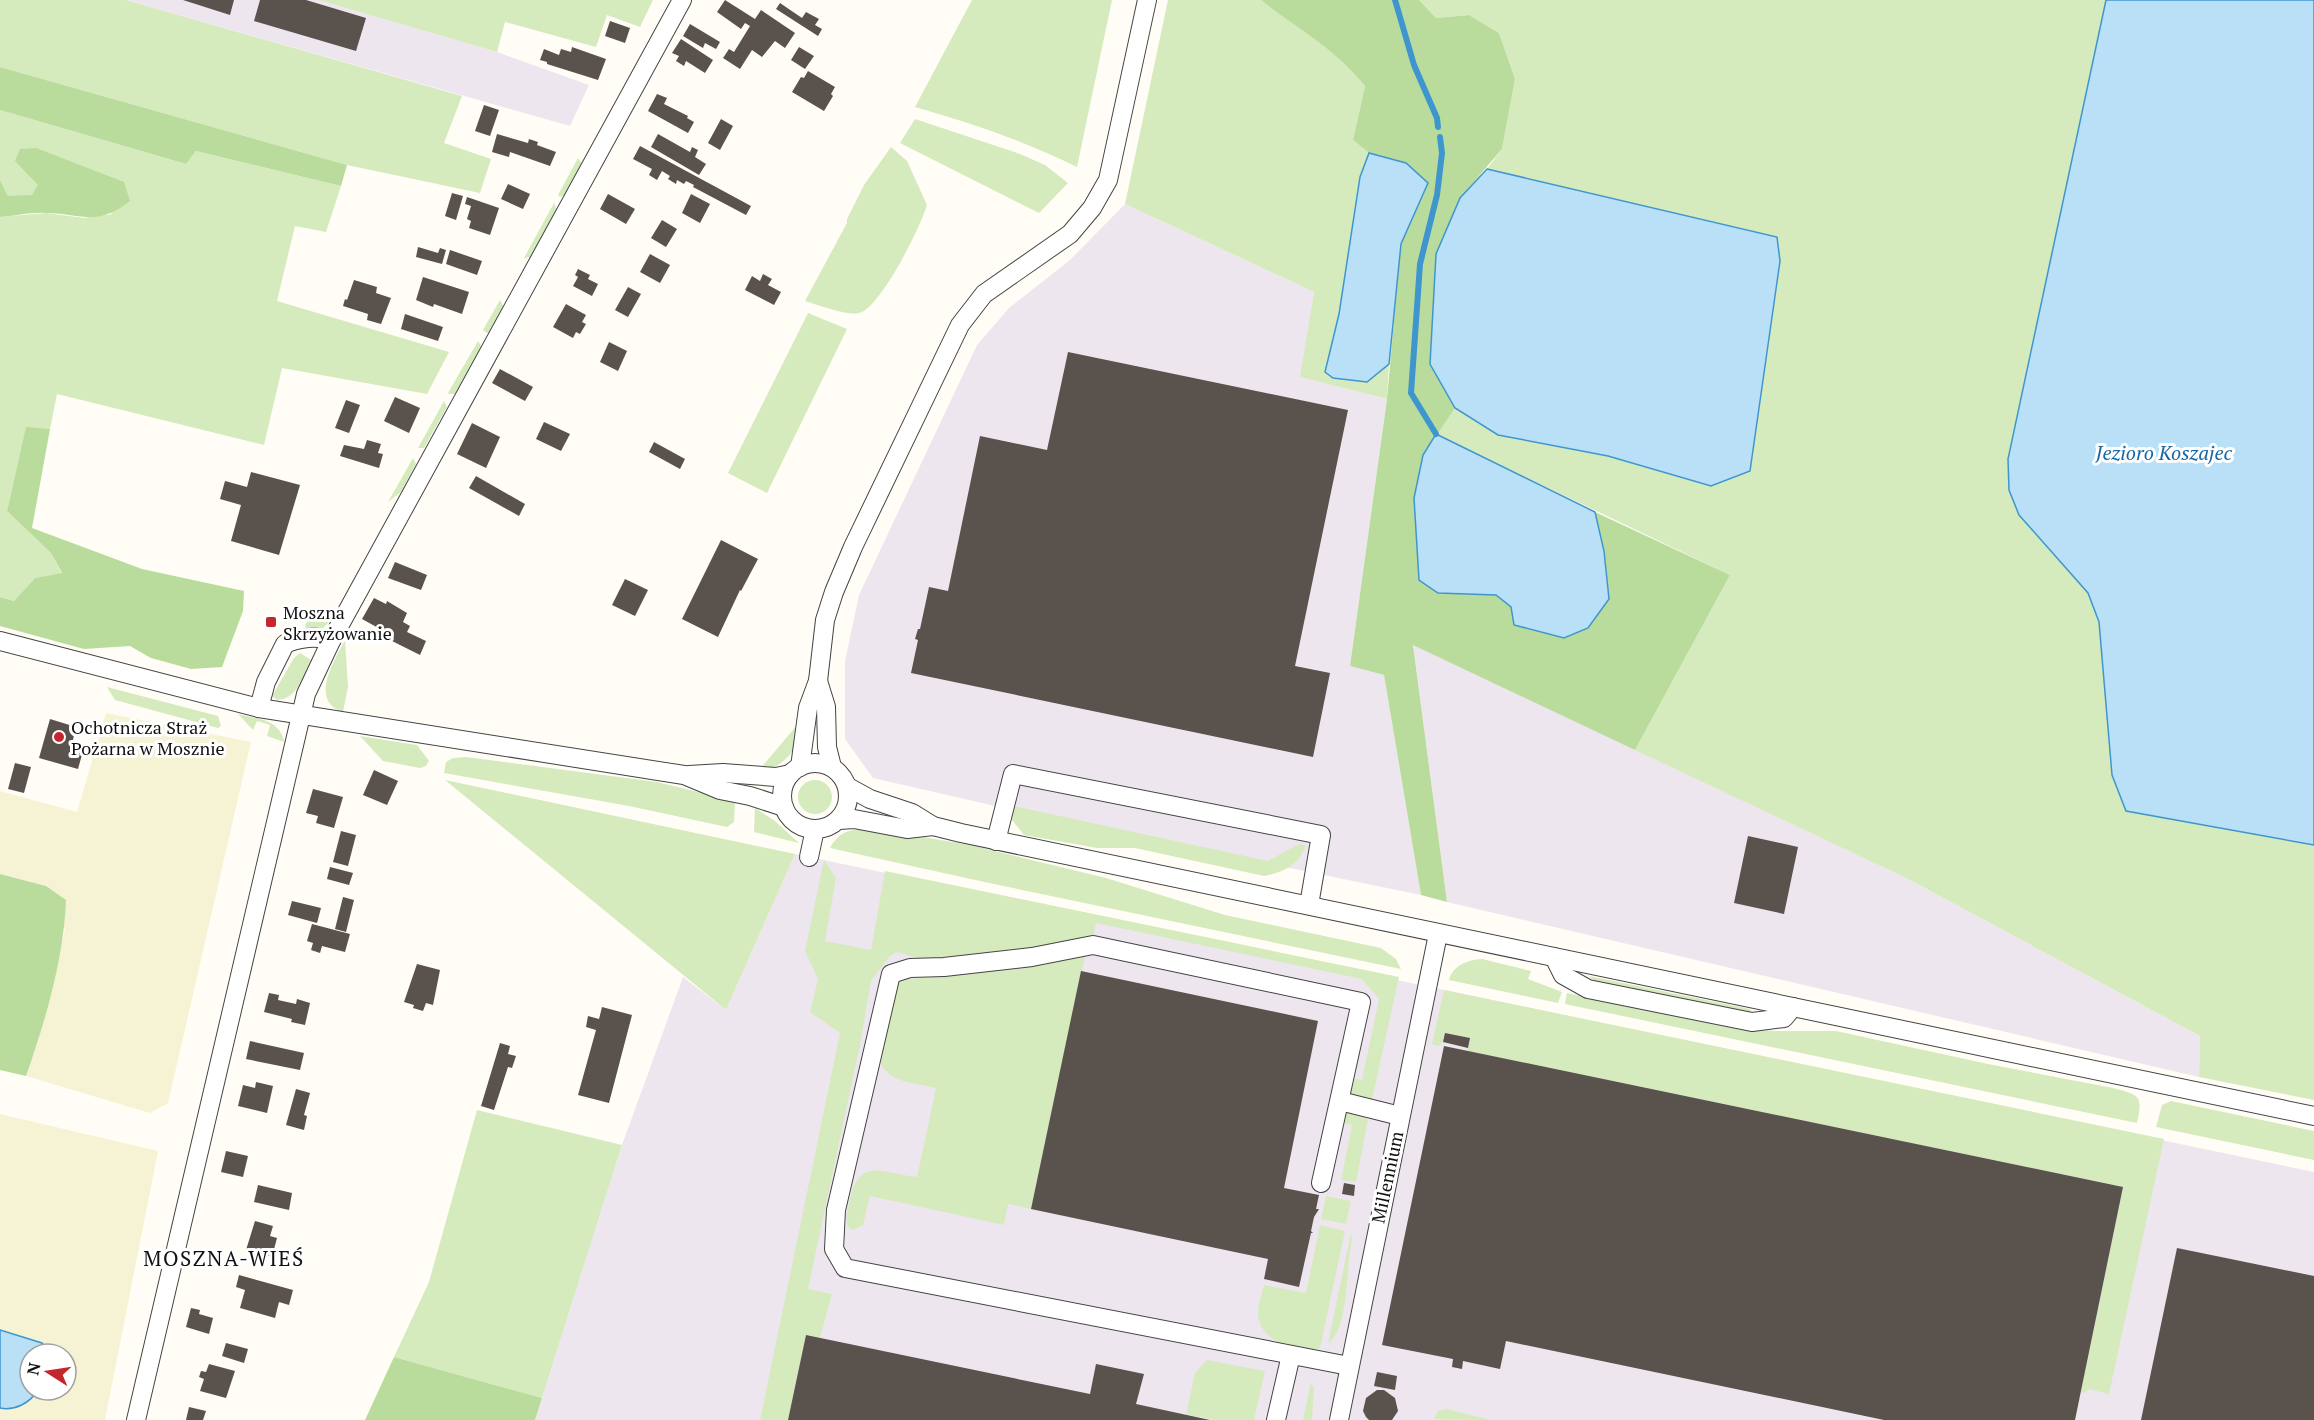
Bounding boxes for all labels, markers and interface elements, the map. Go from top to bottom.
water label: Jezioro Koszajec [2095,439,2233,466]
place label: Moszna Skrzyżowanie [283,600,392,645]
marker: Moszna Skrzyżowanie [264,615,278,629]
place label: Ochotnicza Straż Pożarna w Mosznie [71,715,225,760]
marker: Ochotnicza Straż Pożarna w Mosznie [52,730,66,744]
street label: Millennium [1366,1128,1409,1225]
district label: MOSZNA-WIEŚ [143,1244,305,1272]
north arrow [18,1342,78,1402]
text: N [21,1361,45,1377]

